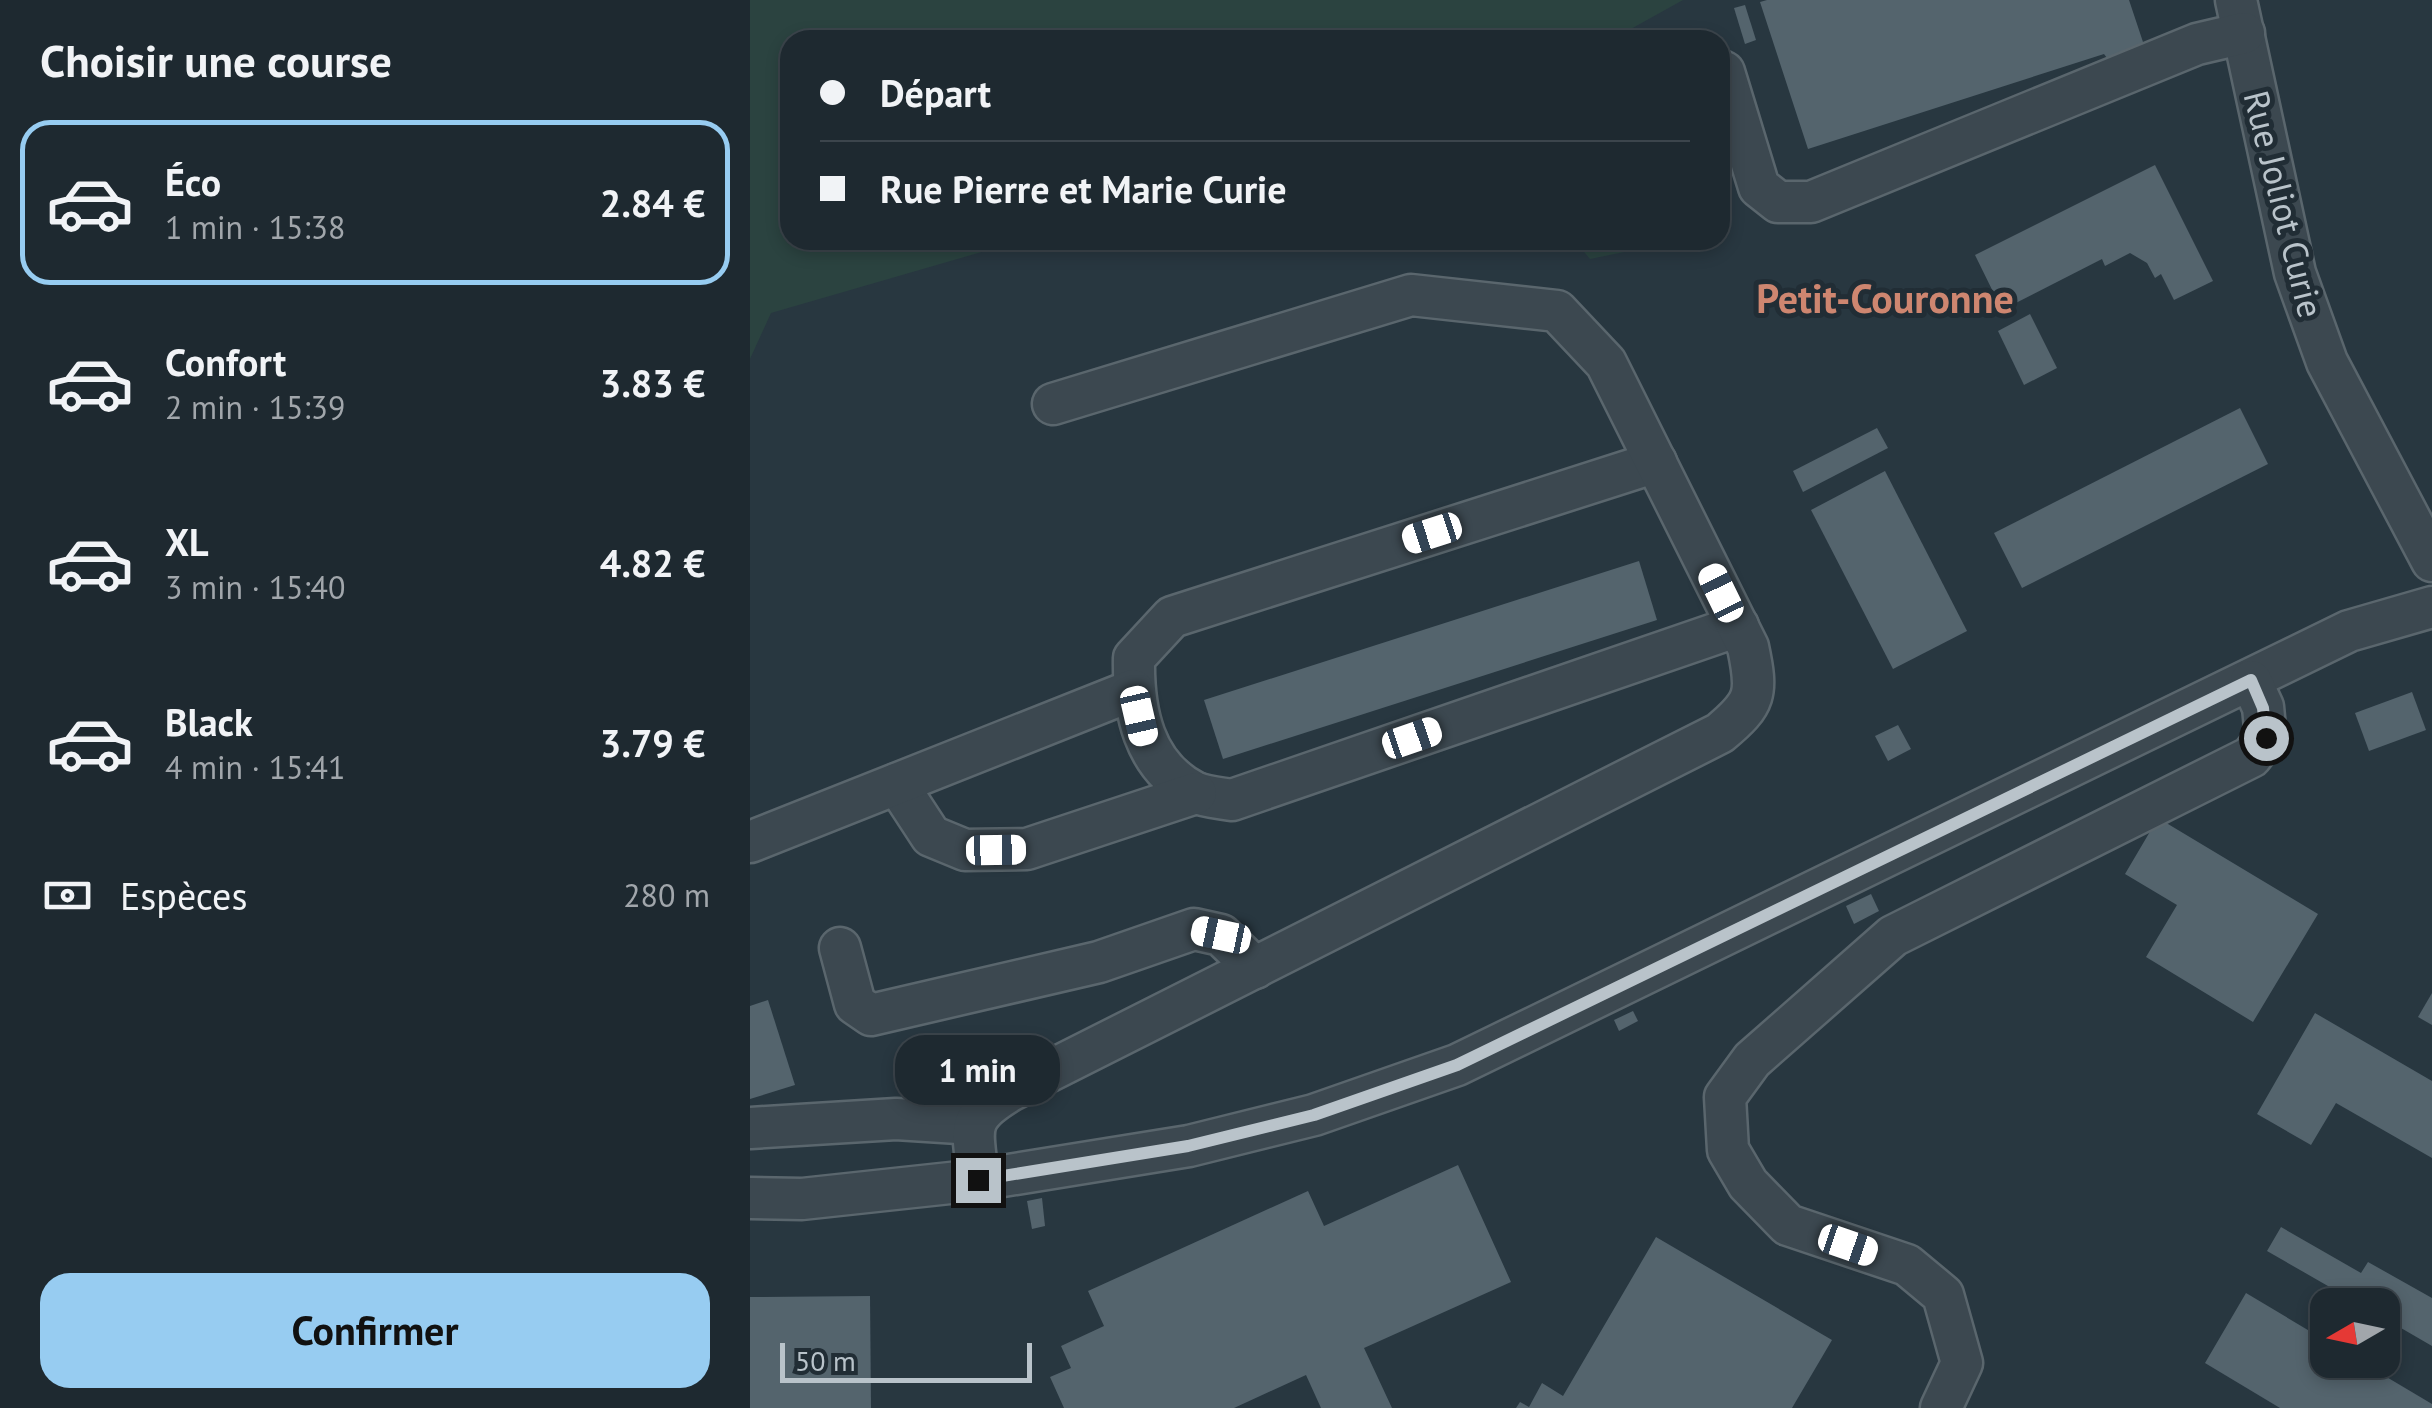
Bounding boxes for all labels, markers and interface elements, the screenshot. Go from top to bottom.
text: Choisir une course [40,31,392,89]
text: Départ [880,68,991,117]
street label: Rue Joliot Curie [2234,86,2334,322]
text: Éco [165,157,221,206]
icon: car [45,158,135,248]
text: Rue Pierre et Marie Curie [880,164,1287,213]
text: 2.84 € [600,178,705,227]
text: 1 min · 15:38 [165,206,345,248]
district label: Petit-Couronne [1756,272,2014,324]
text: Confort [165,337,286,386]
icon: car [45,338,135,428]
text: 3.83 € [600,358,705,407]
text: 2 min · 15:39 [165,386,345,428]
car [1399,509,1465,557]
text: XL [165,517,209,566]
icon: car [45,518,135,608]
text: 4.82 € [600,538,705,587]
car [1694,559,1748,627]
text: 3 min · 15:40 [165,566,345,608]
car [1118,683,1160,749]
text: Black [165,697,253,746]
icon: car [45,698,135,788]
car [1379,714,1445,762]
route start [2244,716,2289,761]
text: 3.79 € [600,718,705,767]
text: 4 min · 15:41 [165,746,345,788]
car [966,834,1026,866]
icon: cash [40,868,95,923]
text: Espèces [120,871,247,920]
text: 280 m [623,874,710,916]
car [1189,914,1253,956]
callout: 1 min [896,1035,1060,1105]
text: 1 min [938,1049,1017,1091]
route end [956,1158,1001,1203]
car [1815,1221,1881,1269]
button: Confirmer [40,1273,710,1388]
north arrow [2310,1288,2400,1378]
map controls [2310,1288,2400,1378]
scale bar [780,1338,1032,1382]
text: 50 m [795,1342,856,1379]

